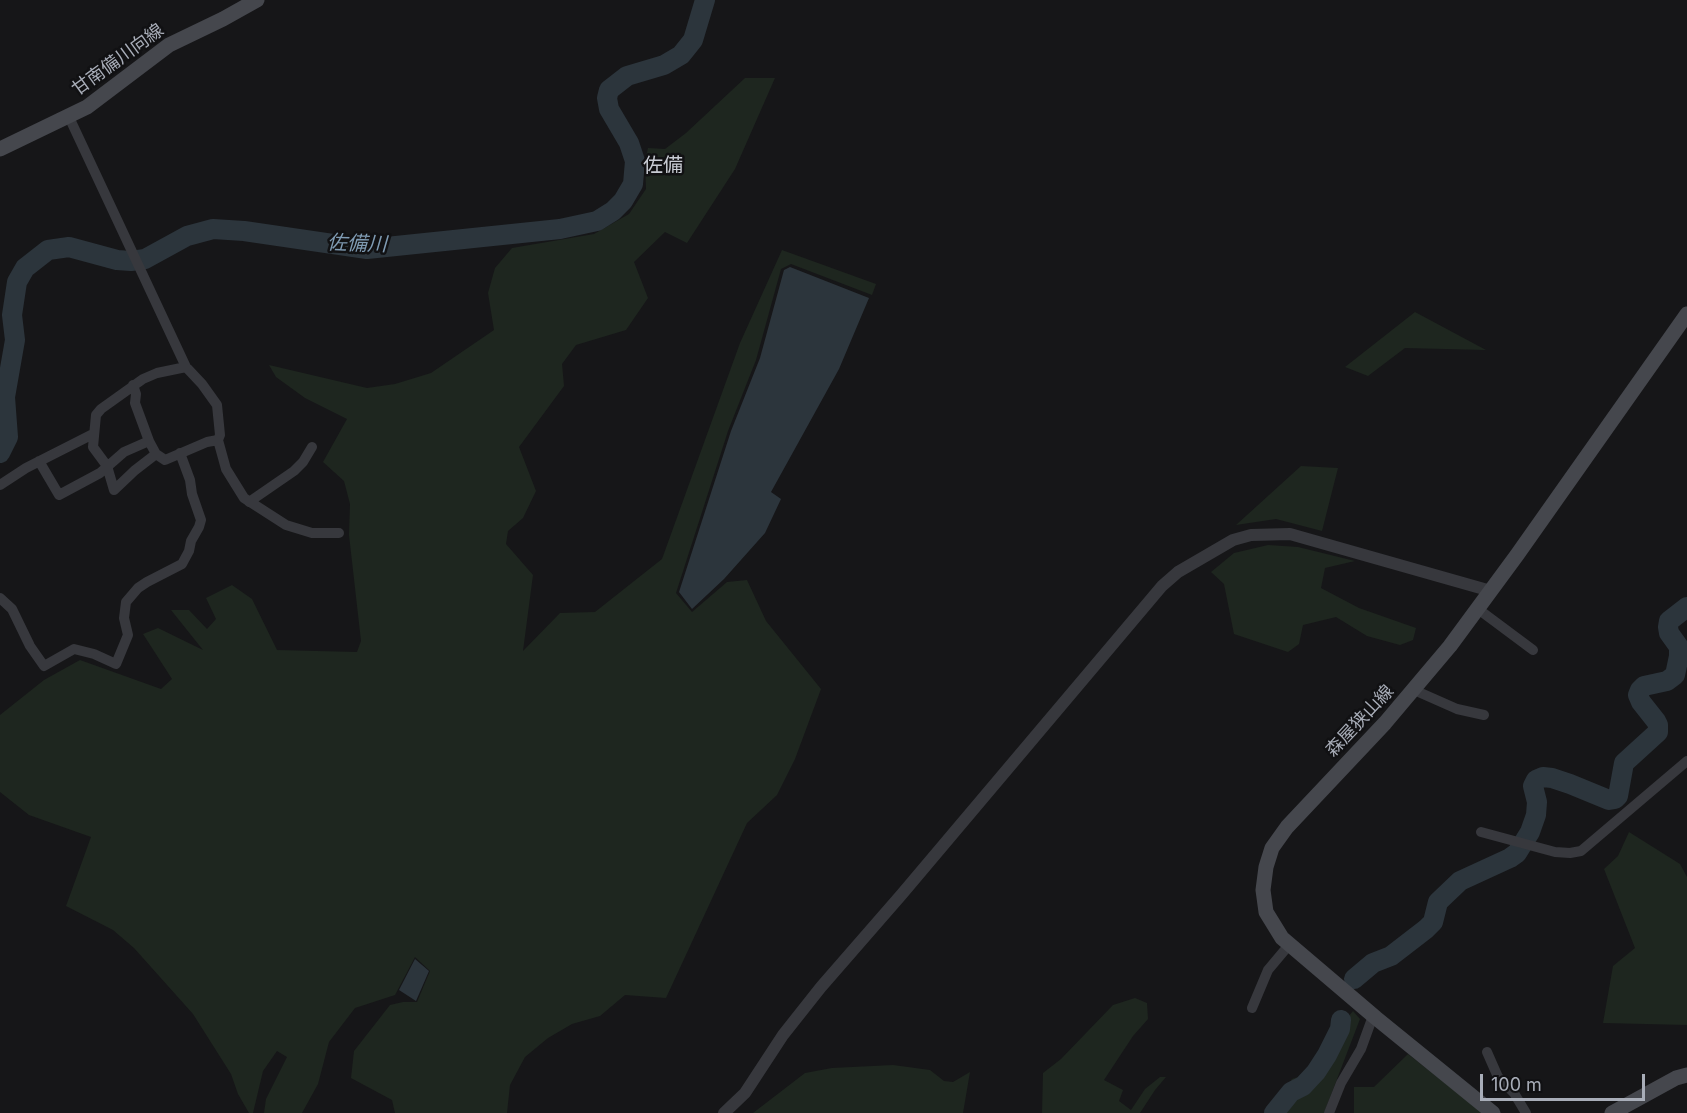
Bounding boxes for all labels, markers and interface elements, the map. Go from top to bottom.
street label: 甘南備川向線 [68,20,168,100]
district label: 佐備 [643,154,683,178]
water label: 佐備川 [327,231,387,257]
street label: 森屋狭山線 [1321,681,1399,761]
scale bar [1483,1062,1648,1100]
text: 100 m [1491,1074,1542,1095]

